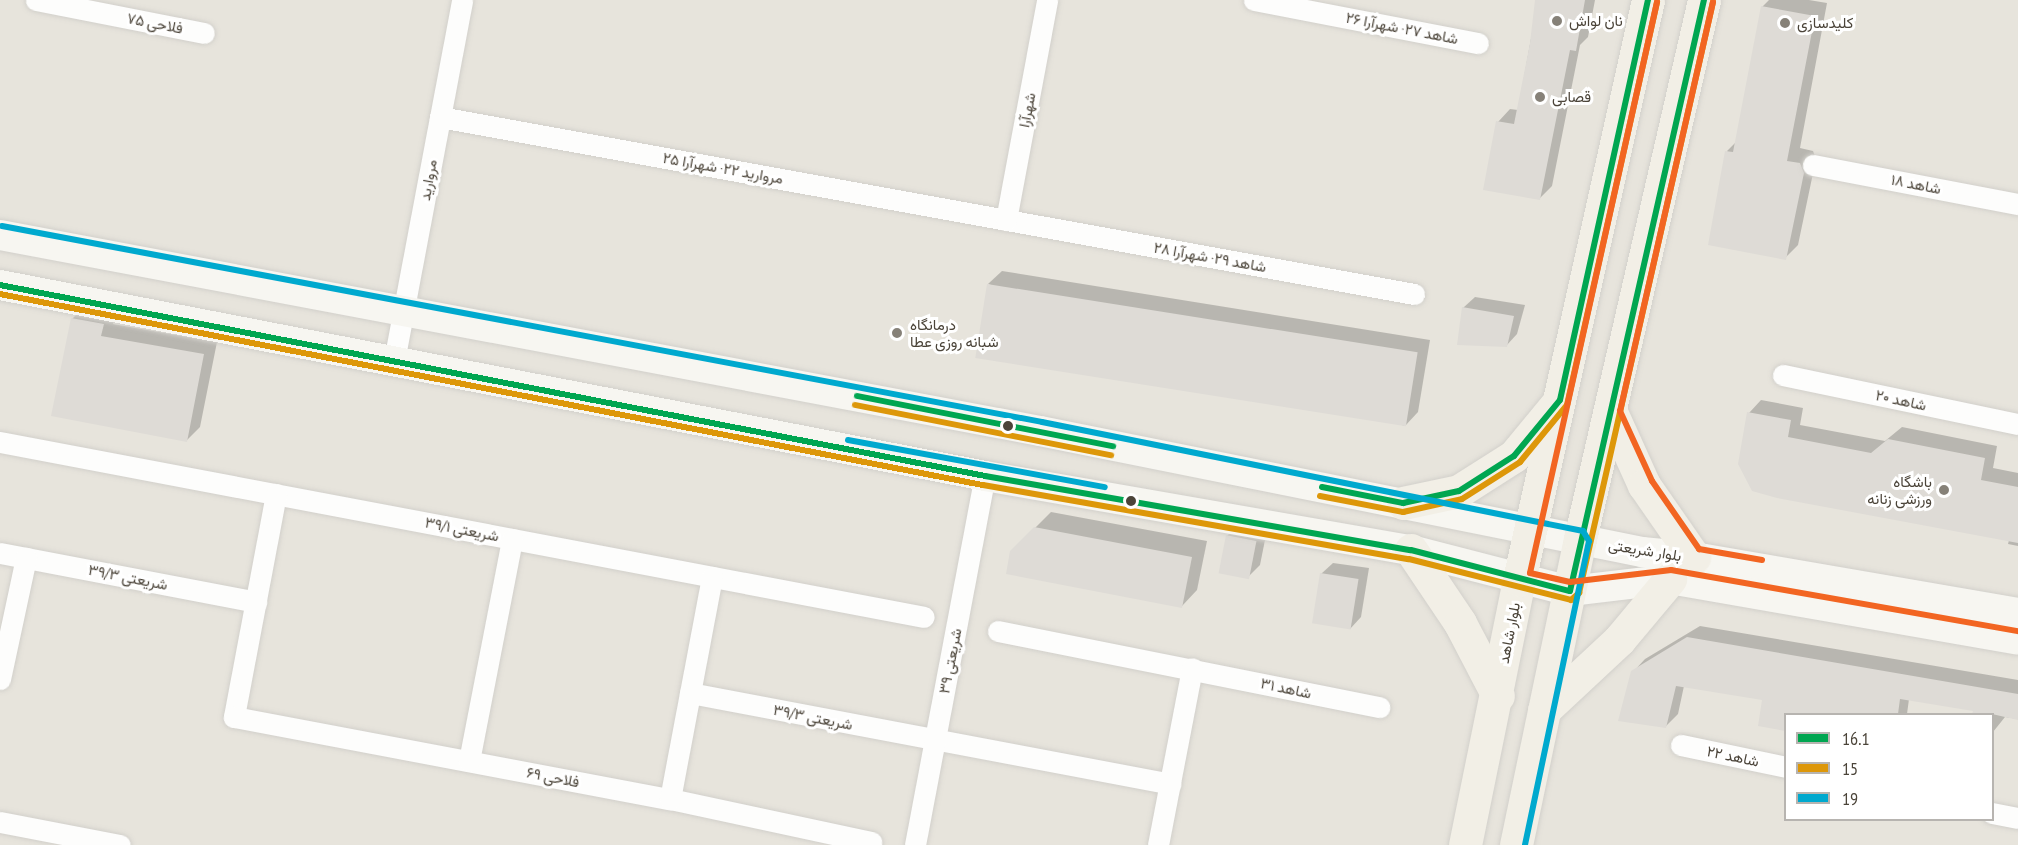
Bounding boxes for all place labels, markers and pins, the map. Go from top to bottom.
place label: نان لواش [1569,12,1623,30]
marker: نان لواش [1550,14,1564,28]
place label: کلیدسازی [1797,14,1853,32]
marker: کلیدسازی [1778,16,1792,30]
place label: قصابی [1552,88,1591,106]
marker: قصابی [1533,90,1547,104]
place label: درمانگاه شبانه روزی عطا [910,315,999,350]
marker: درمانگاه شبانه روزی عطا [888,324,906,342]
unlabelled marker [1002,420,1014,432]
place label: باشگاه ورزشی زنانه [1867,472,1932,507]
marker: باشگاه ورزشی زنانه [1937,483,1951,497]
unlabelled marker [1125,495,1137,507]

